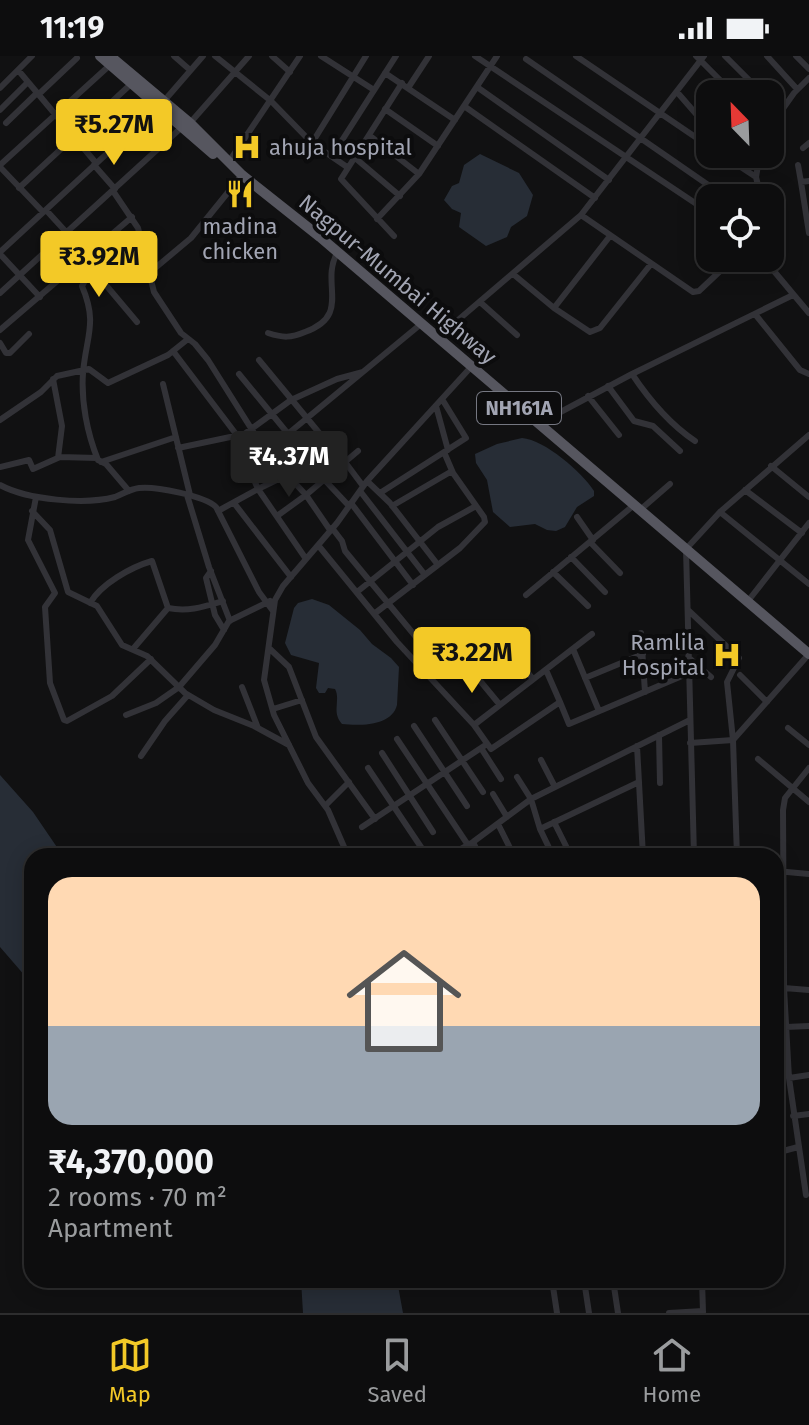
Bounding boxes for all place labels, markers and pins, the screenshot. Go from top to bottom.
pin: ₹5.27M [49,99,179,167]
hospital icon: ahuja hospital [232,132,262,162]
place label: ahuja hospital [269,134,412,161]
restaurant icon: madina chicken [225,179,255,209]
place label: madina chicken [202,213,278,265]
pin: ₹3.92M [34,231,164,299]
pin: ₹4.37M [224,431,354,499]
pin: ₹3.22M [407,627,537,695]
place label: Ramlila Hospital [622,629,705,681]
hospital icon: Ramlila Hospital [712,640,742,670]

